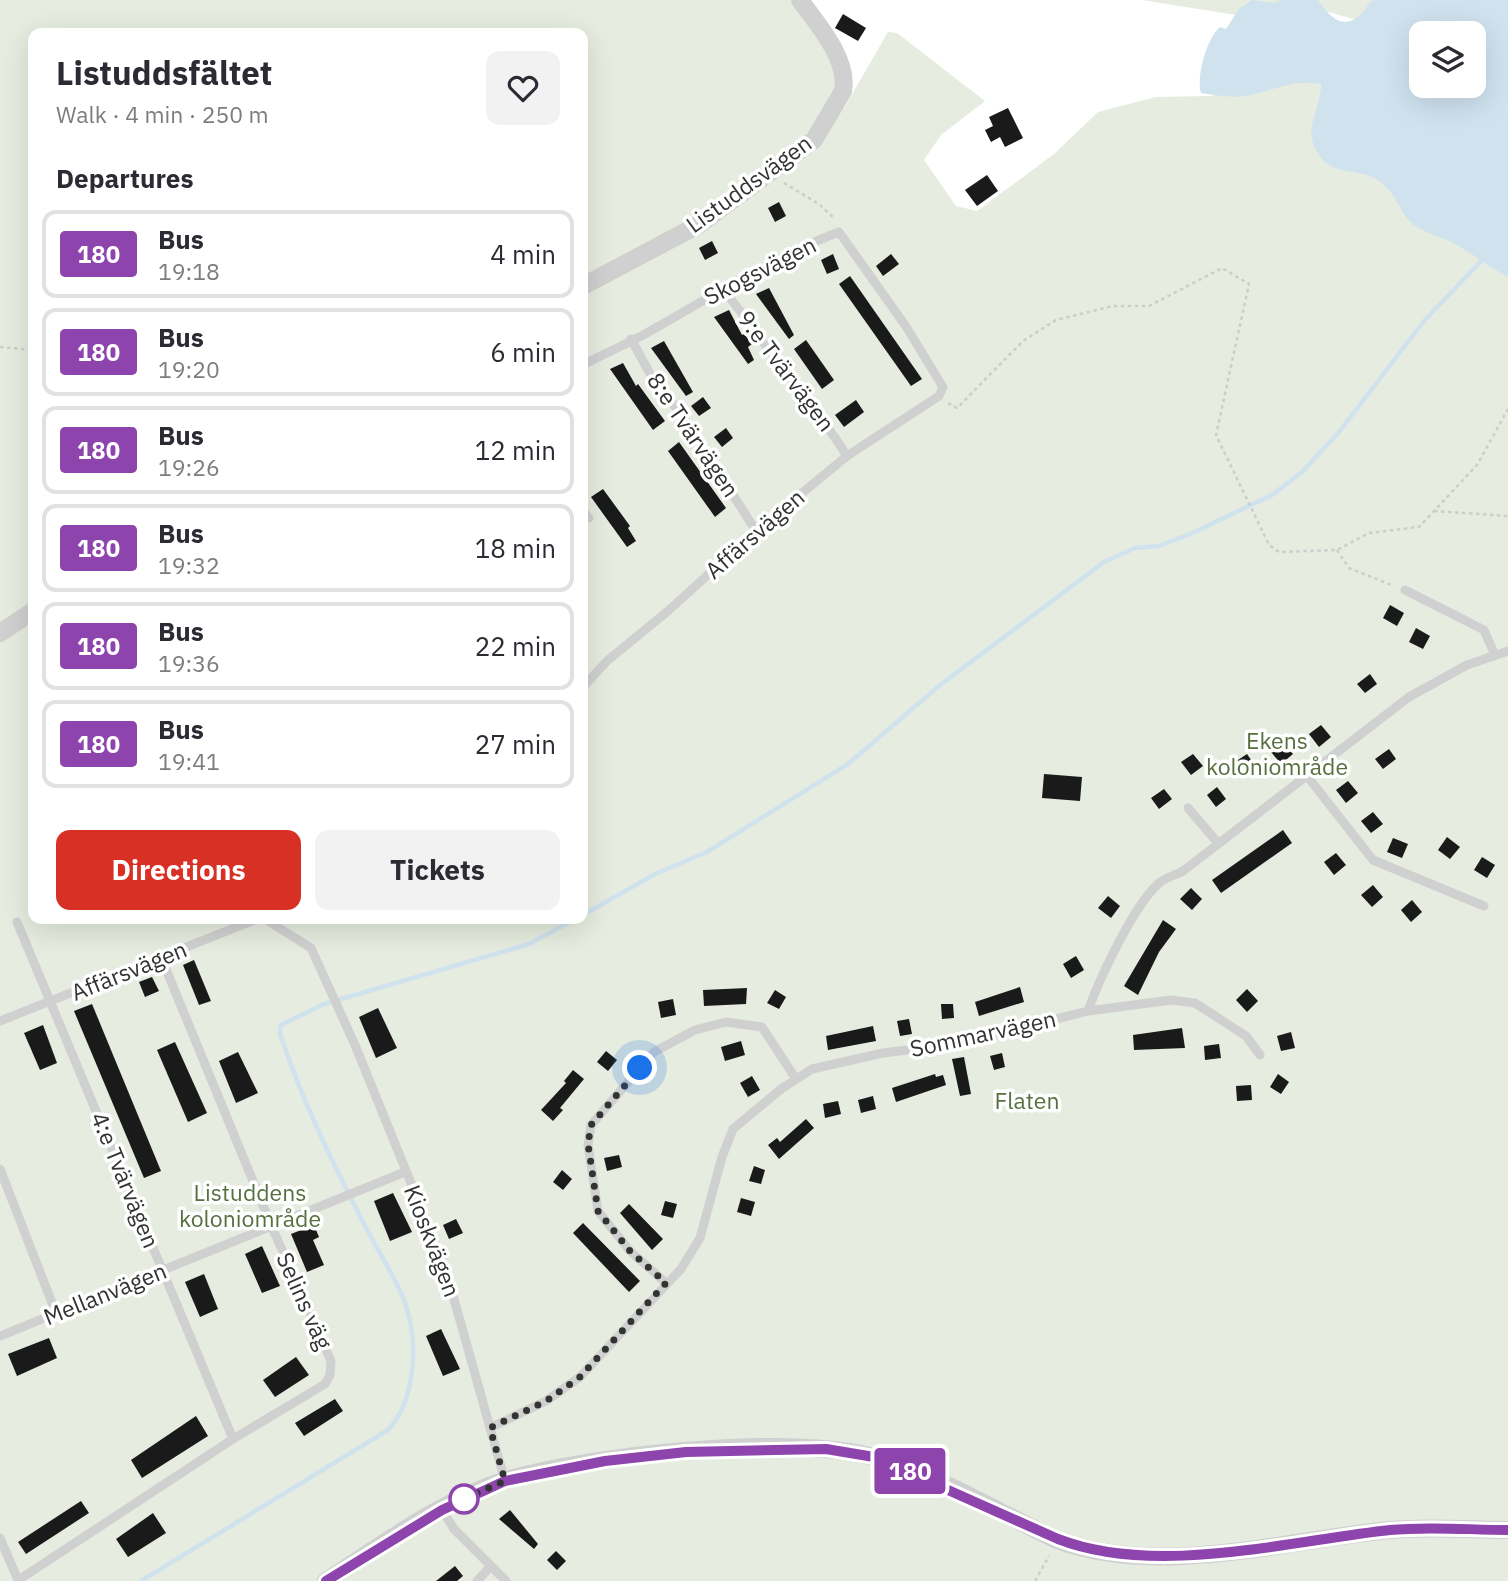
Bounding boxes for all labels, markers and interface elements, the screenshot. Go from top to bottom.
map controls [1409,21,1486,98]
button: layers [1409,21,1486,98]
text: Listuddsfältet [56,51,272,94]
button: heart [486,51,560,125]
text: Walk · 4 min · 250 m [56,99,269,129]
street label: Listuddsvägen [680,128,817,239]
text: Departures [56,161,194,195]
text: Bus [158,222,204,256]
street label: Skogsvägen [698,229,821,311]
text: 4 min [490,237,556,271]
text: 180 [77,238,120,270]
text: 19:18 [158,256,220,286]
street label: 9:e Tvärvägen [731,304,842,437]
text: Bus [158,320,204,354]
text: 6 min [490,335,556,369]
text: 180 [77,336,120,368]
text: 19:20 [158,354,220,384]
street label: 8:e Tvärvägen [641,366,747,503]
text: Bus [158,418,204,452]
text: 12 min [475,433,556,467]
text: 180 [77,434,120,466]
text: 19:26 [158,452,220,482]
street label: Affärsvägen [698,482,810,585]
text: Bus [158,516,204,550]
text: 18 min [475,531,556,565]
text: 180 [77,532,120,564]
text: 19:32 [158,550,220,580]
text: Bus [158,614,204,648]
text: 22 min [475,629,556,663]
text: 180 [77,630,120,662]
text: 19:36 [158,648,220,678]
text: Bus [158,712,204,746]
park label: Ekens koloniområde [1206,725,1348,781]
text: 27 min [475,727,556,761]
text: 180 [77,728,120,760]
text: 19:41 [158,746,220,776]
button: Directions [56,830,301,910]
button: Tickets [315,830,560,910]
street label: Affärsvägen [66,933,191,1007]
street label: Sommarvägen [907,1003,1059,1063]
your location [622,1050,657,1085]
park label: Flaten [994,1085,1060,1115]
street label: 4:e Tvärvägen [85,1107,167,1252]
park label: Listuddens koloniområde [179,1177,321,1233]
street label: Kioskvägen [398,1181,468,1301]
street label: Selins väg [270,1247,340,1354]
street label: Mellanvägen [39,1255,170,1331]
line badge: 180 [870,1448,950,1494]
text: 180 [888,1455,932,1487]
unlabelled marker [449,1484,479,1514]

